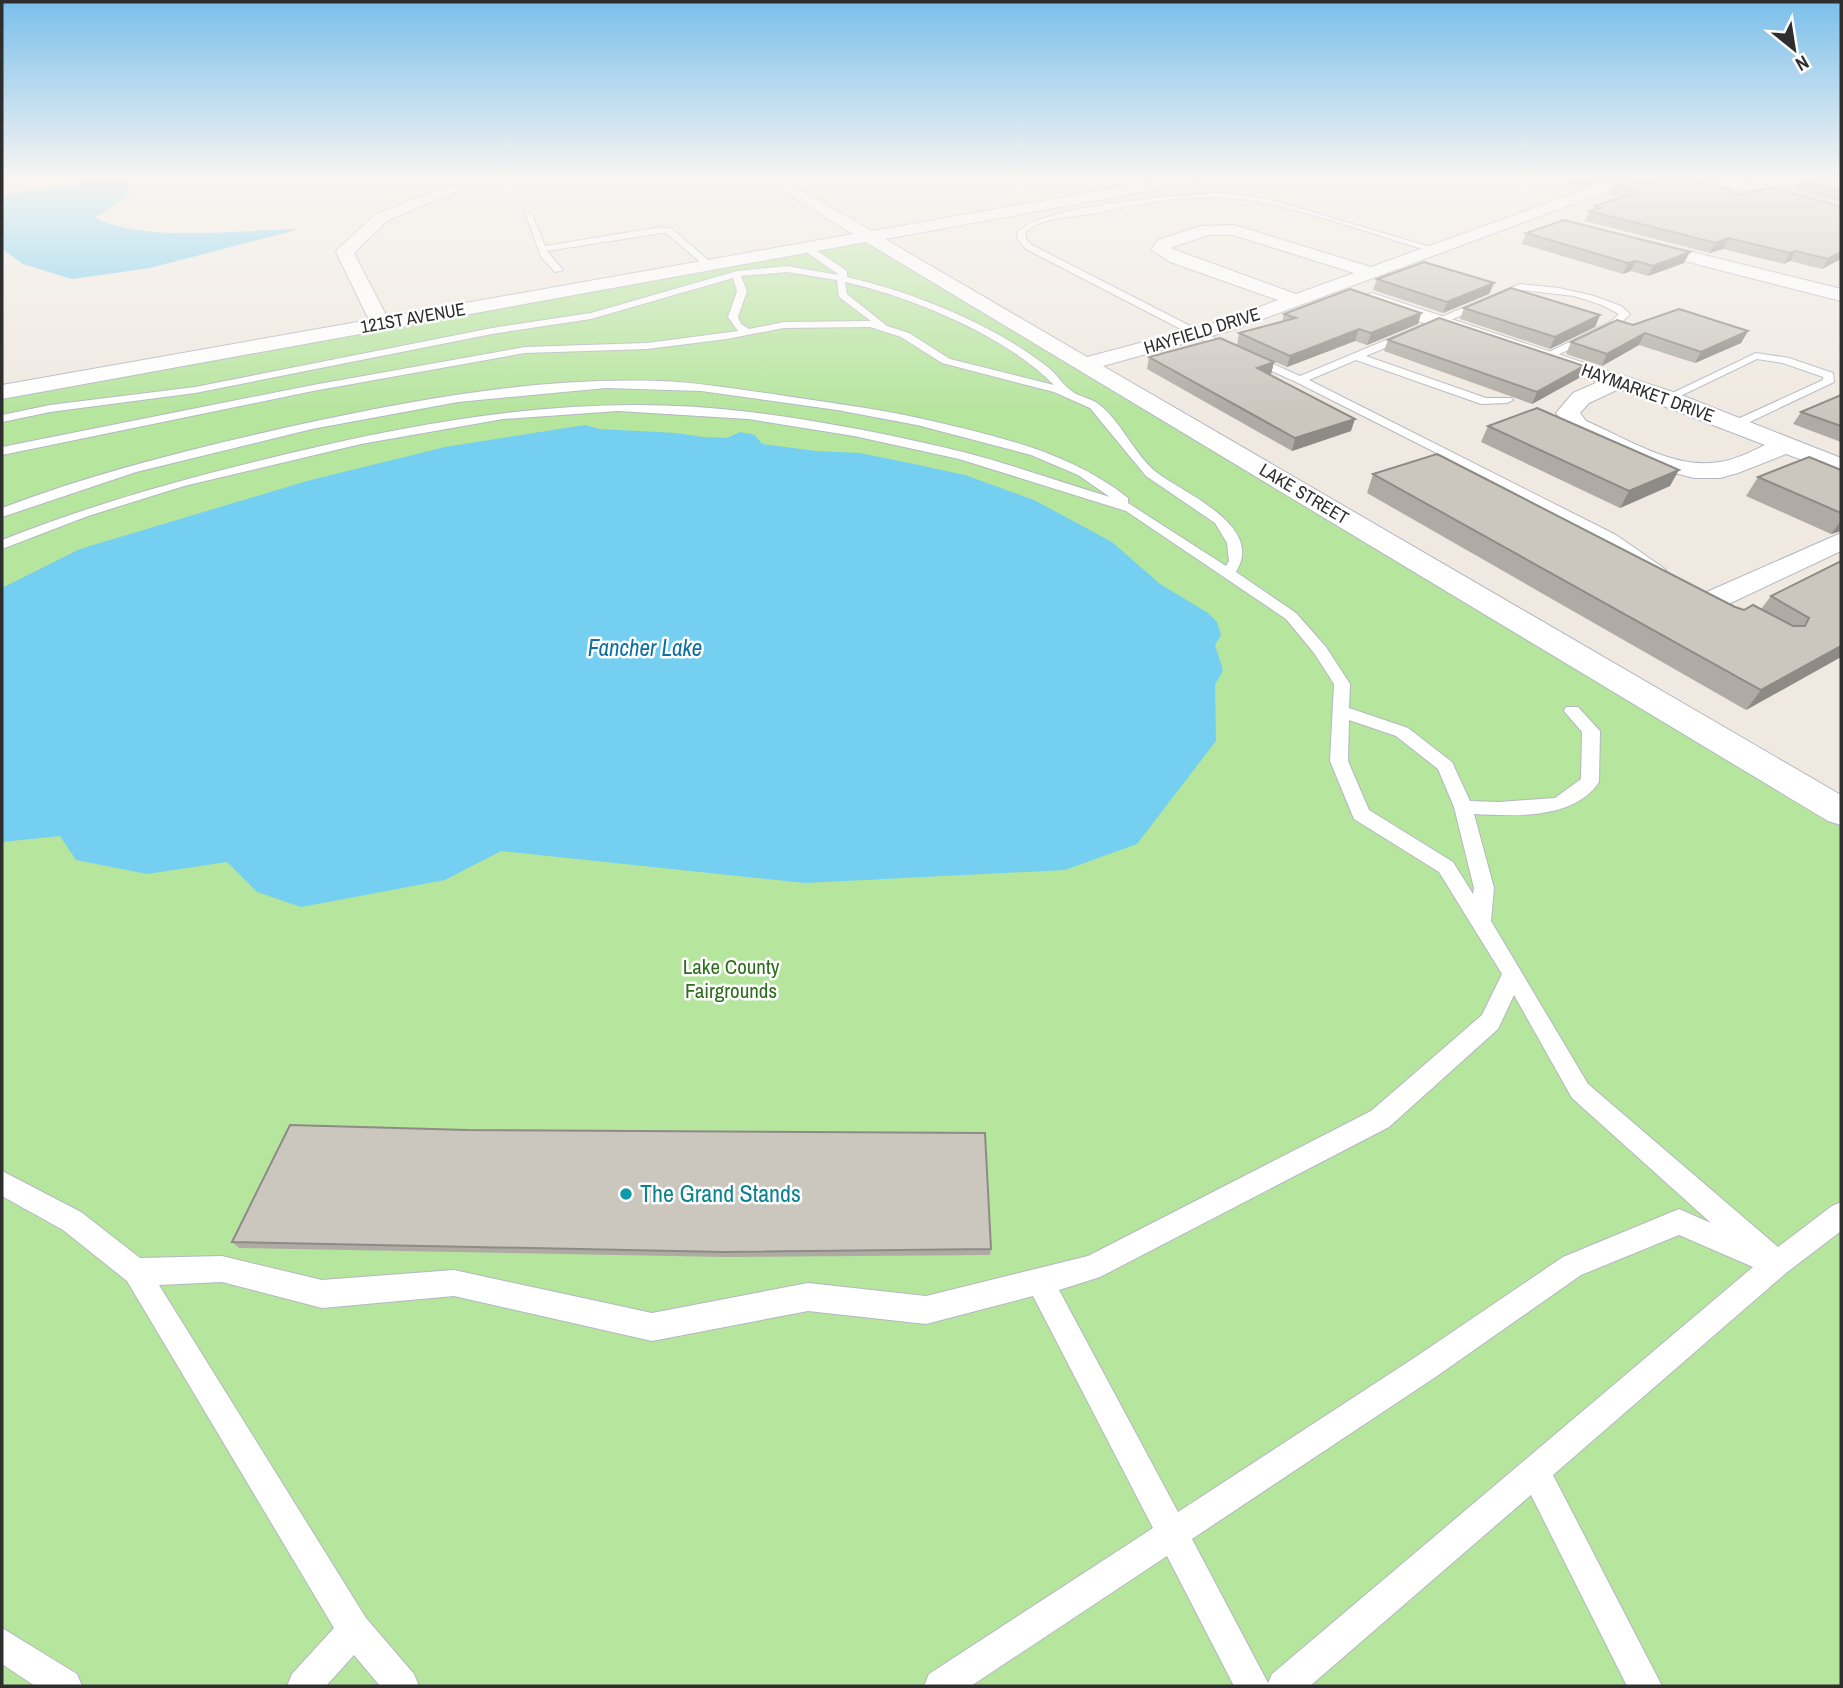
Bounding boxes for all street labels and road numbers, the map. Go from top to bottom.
street label: 121ST AVENUE [358,296,467,339]
street label: HAYFIELD DRIVE [1141,301,1263,360]
street label: HAYMARKET DRIVE [1578,357,1718,428]
street label: LAKE STREET [1255,457,1354,530]

